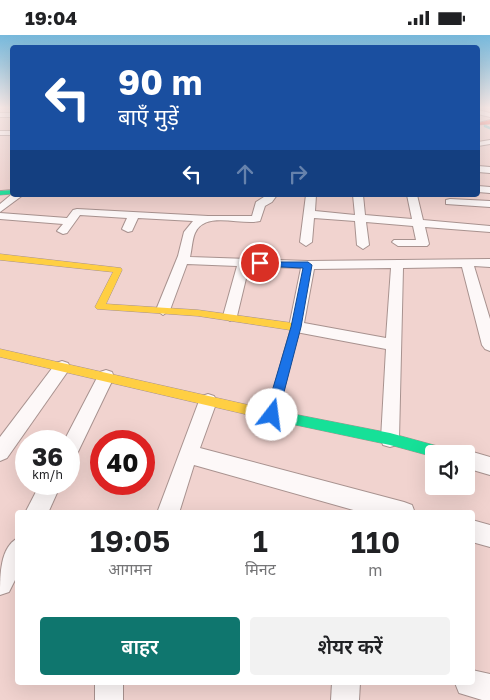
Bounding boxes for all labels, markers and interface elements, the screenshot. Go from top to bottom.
text: 19:04 [25,6,77,29]
text: 90 m [118,61,202,103]
icon: left [35,65,100,130]
text: बाएँ मुड़ें [118,103,179,130]
icon: left [178,160,206,188]
icon: ahead [231,160,259,188]
icon: right [284,160,312,188]
pin [239,242,281,284]
icon: arrive [246,249,274,277]
position arrow [245,388,297,440]
speed limit sign: 40 [90,430,155,495]
text: 36 [32,441,63,472]
map controls [425,445,475,495]
button: sound [425,445,475,495]
text: km/h [32,467,63,482]
text: 19:05 [90,523,170,559]
text: 1 [253,523,268,559]
text: 110 [351,524,400,560]
text: आगमन [108,559,152,579]
text: मिनट [245,559,276,579]
text: m [368,560,382,580]
button: बाहर [40,617,240,675]
button: शेयर करें [250,617,450,675]

